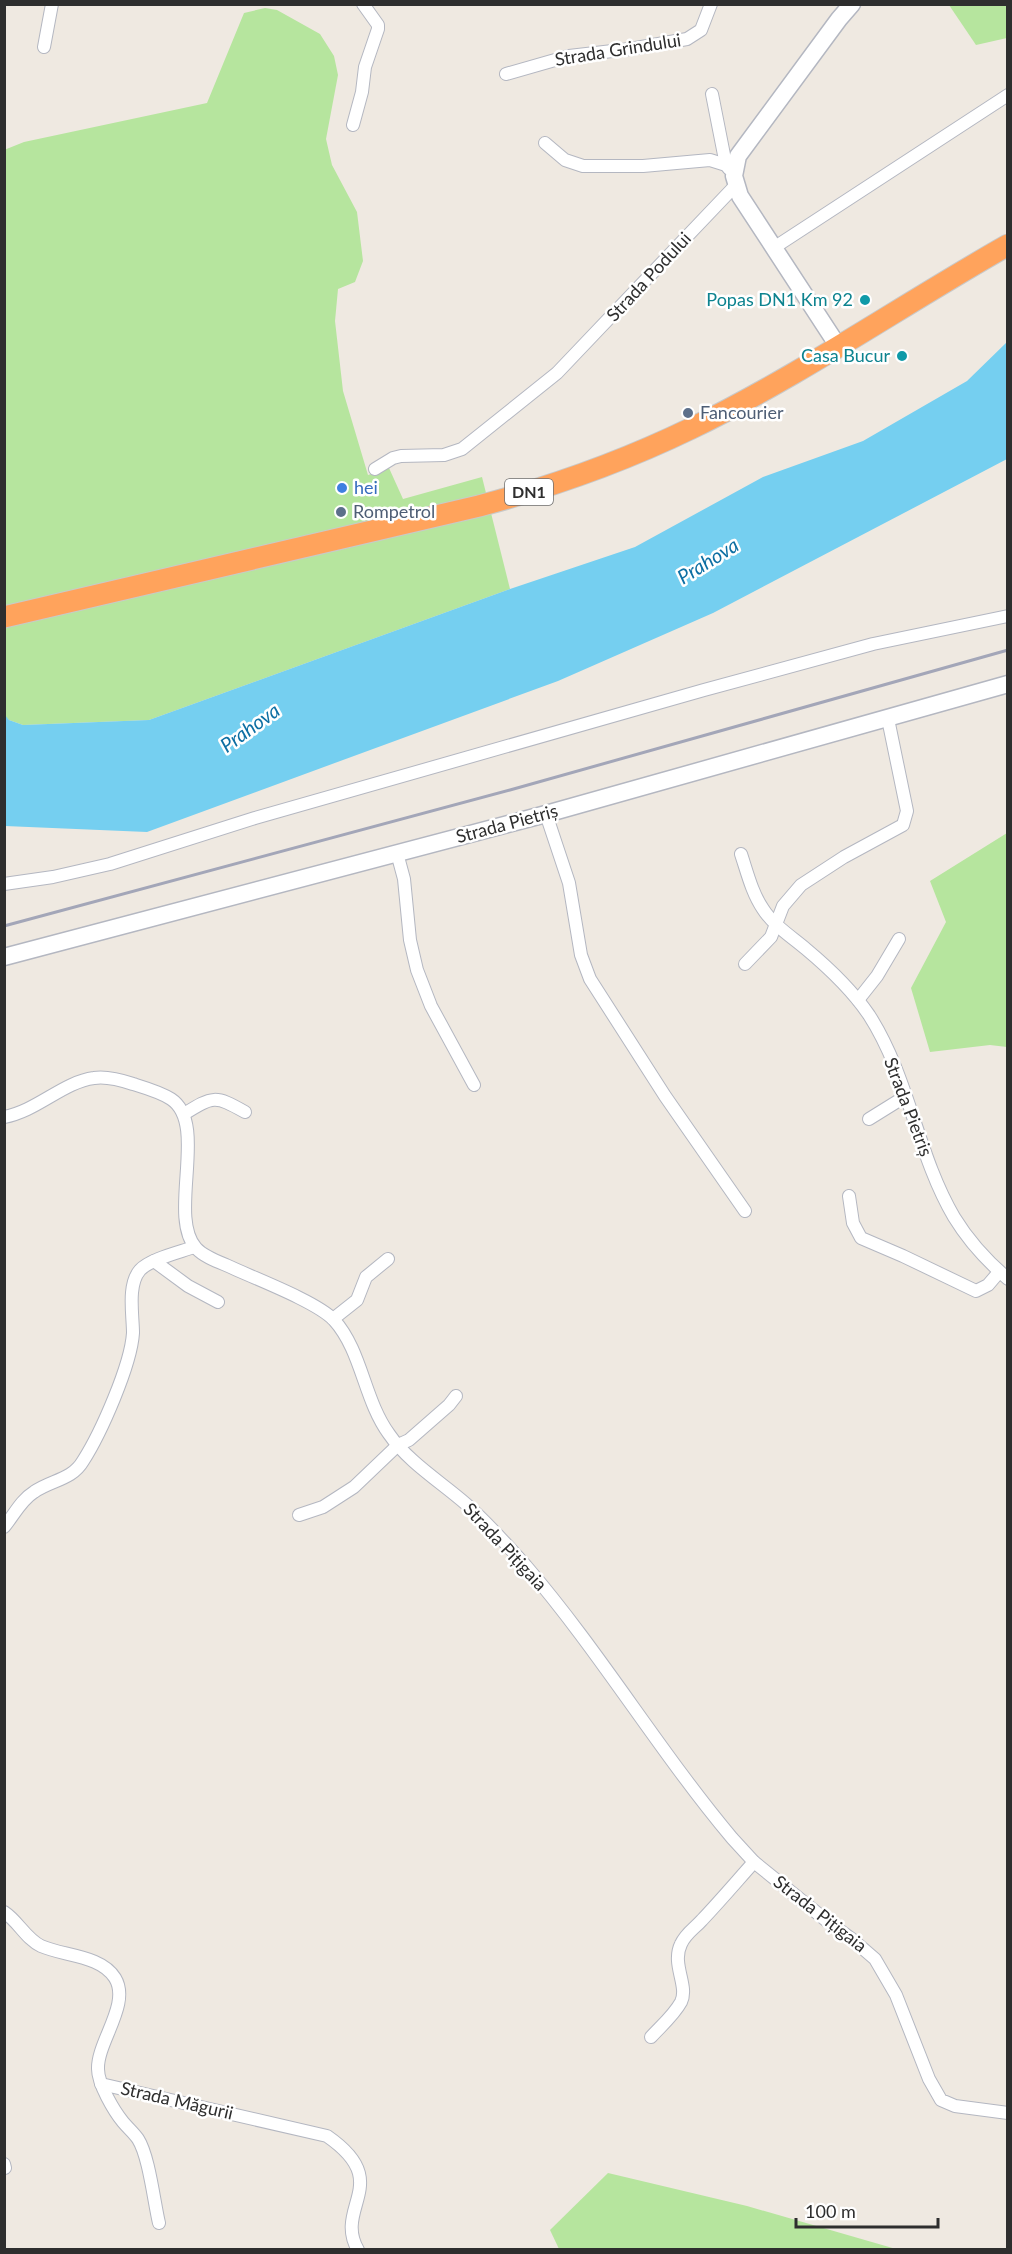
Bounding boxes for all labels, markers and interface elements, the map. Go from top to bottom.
street label: Strada Grindului [553,28,683,70]
street label: Strada Podului [601,227,695,326]
place label: Popas DN1 Km 92 [706,288,853,310]
marker: Popas DN1 Km 92 [858,293,872,307]
place label: Casa Bucur [801,344,890,366]
marker: Casa Bucur [895,349,909,363]
place label: Fancourier [700,401,784,423]
marker: Fancourier [681,406,695,420]
place label: hei [354,476,378,498]
road number: DN1 [505,479,553,505]
marker: hei [335,481,349,495]
place label: Rompetrol [353,500,435,522]
marker: Rompetrol [334,505,348,519]
water label: Prahova [672,532,743,588]
water label: Prahova [215,698,284,757]
street label: Strada Pietriș [453,799,560,847]
street label: Strada Pietriș [880,1054,938,1160]
street label: Strada Pițigaia [459,1498,552,1595]
street label: Strada Pițigaia [770,1870,872,1956]
street label: Strada Măgurii [119,2076,236,2124]
scale bar [796,2191,938,2229]
text: 100 m [805,2200,856,2222]

